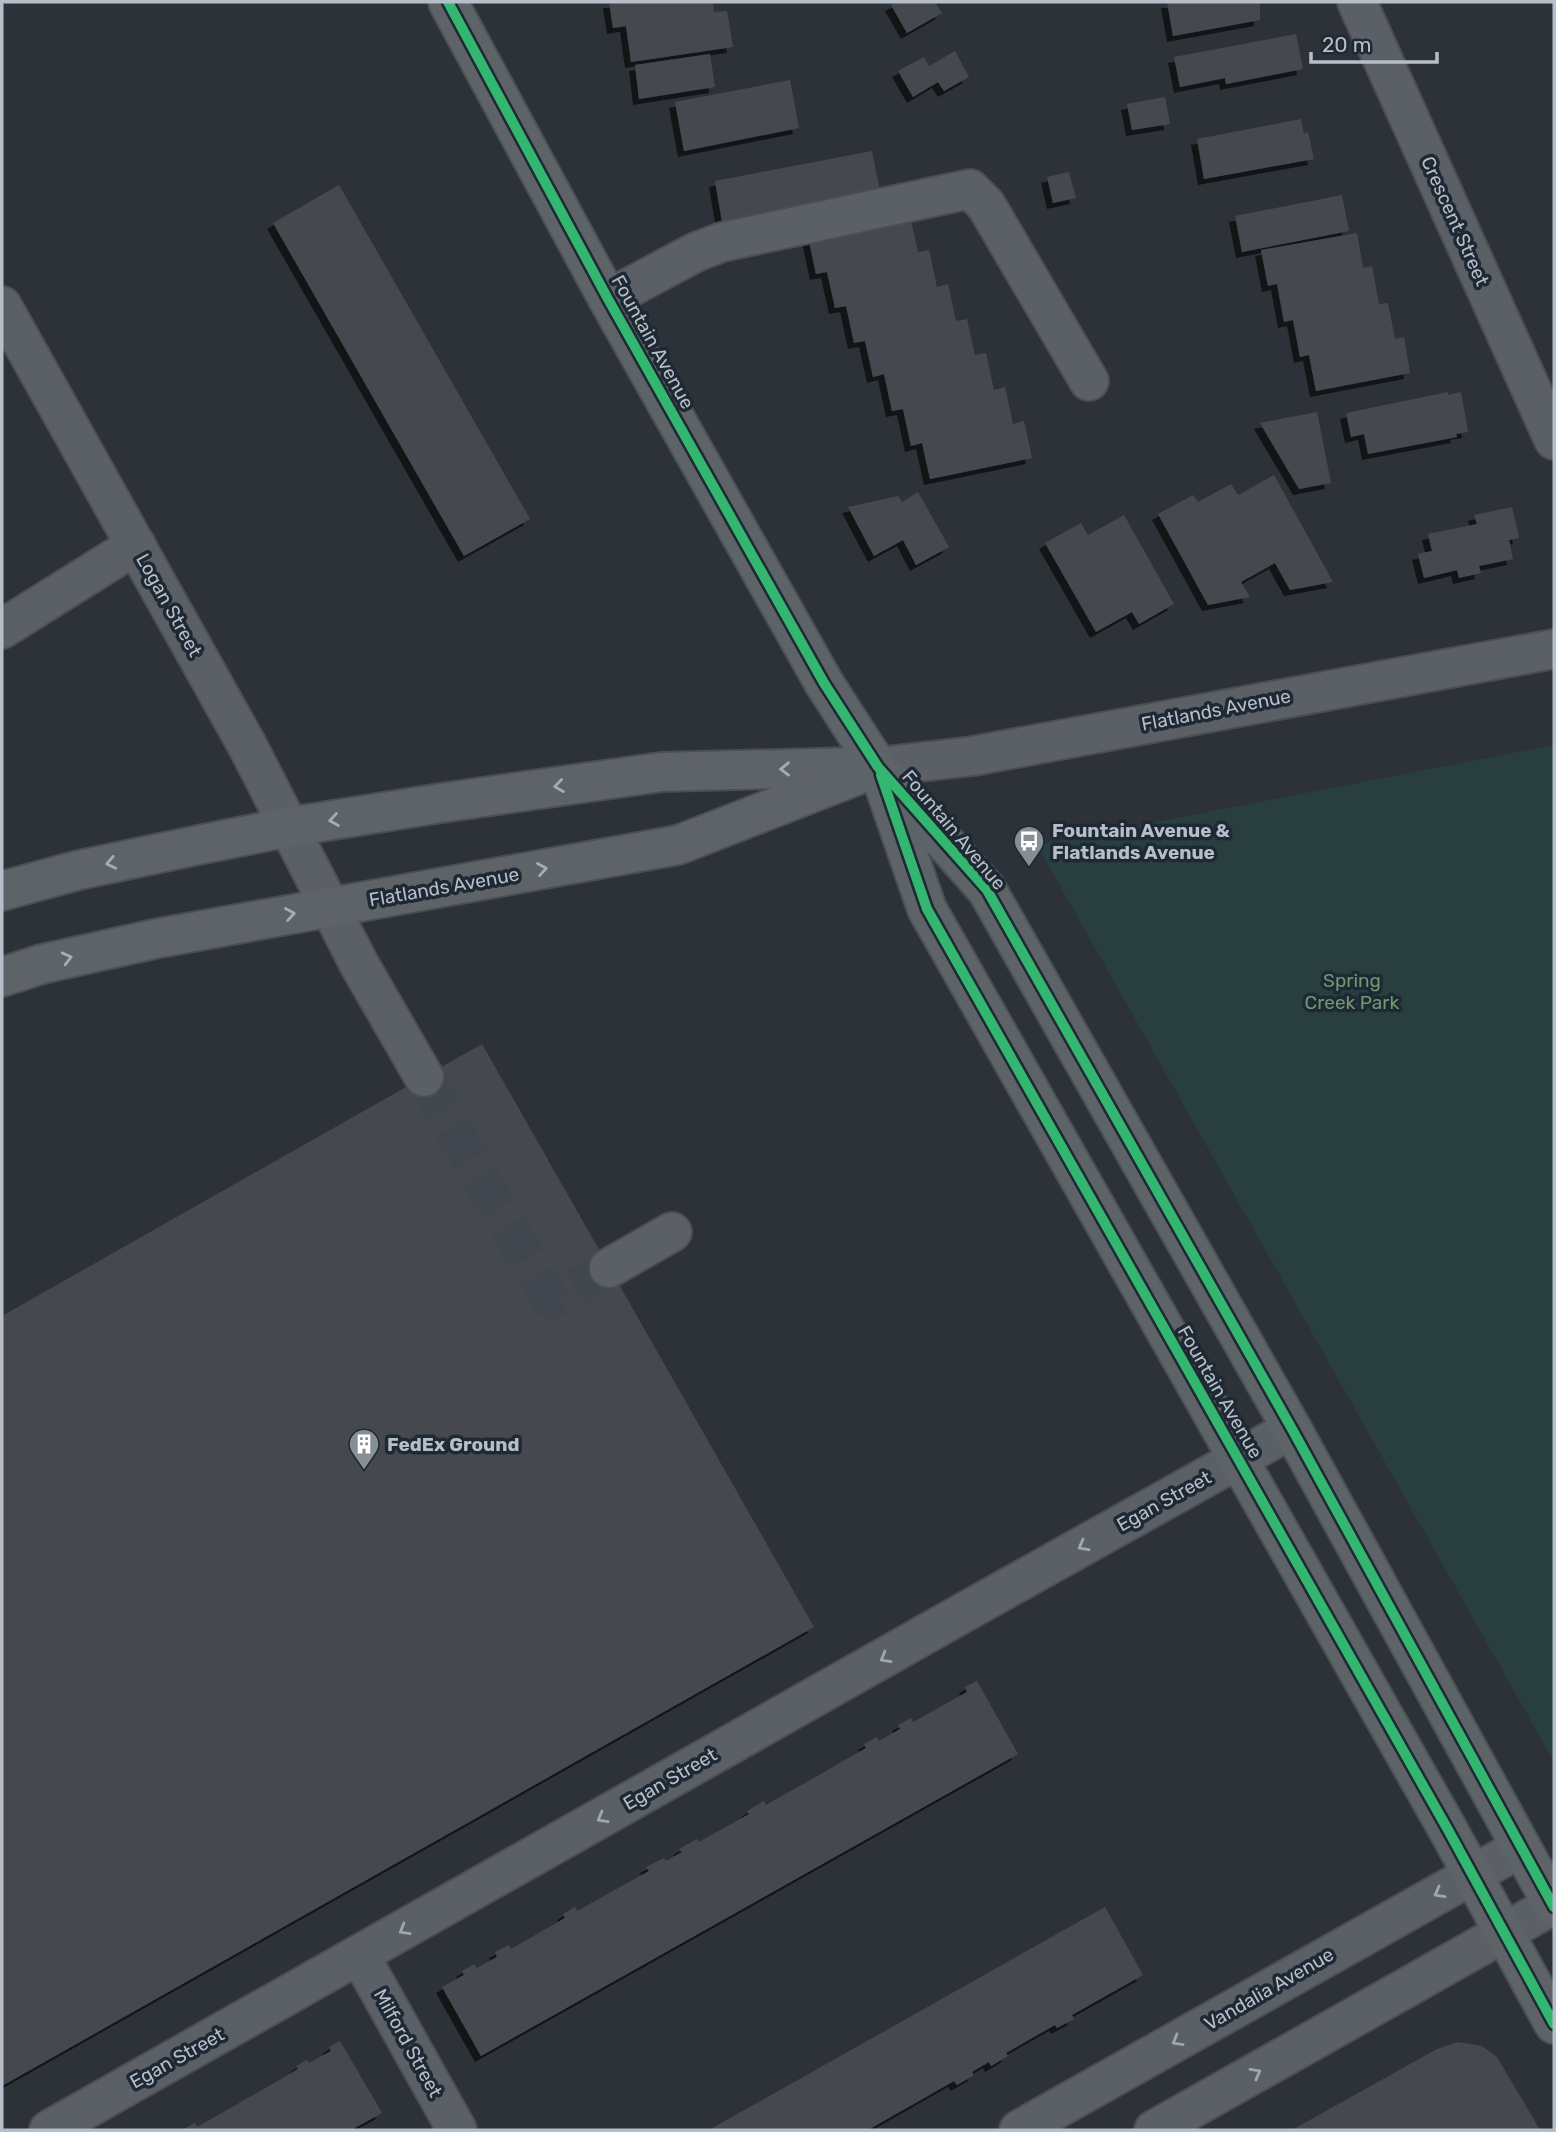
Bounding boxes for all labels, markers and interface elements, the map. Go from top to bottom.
scale bar [1311,21,1437,65]
text: 20 m [1322,32,1371,57]
street label: Crescent Street [1416,153,1494,290]
street label: Fountain Avenue [607,271,699,413]
street label: Logan Street [131,549,207,661]
street label: Flatlands Avenue [1139,684,1293,736]
one-way arrow [780,761,790,777]
street label: Fountain Avenue [897,765,1011,895]
one-way arrow [553,778,565,793]
one-way arrow [328,812,340,827]
place label: Fountain Avenue & Flatlands Avenue [1052,819,1230,864]
bus stop icon: Fountain Avenue & Flatlands Avenue [1012,824,1046,868]
one-way arrow [105,855,117,869]
street label: Flatlands Avenue [367,862,521,912]
one-way arrow [536,863,548,878]
one-way arrow [284,907,296,922]
one-way arrow [61,952,73,966]
park label: Spring Creek Park [1305,969,1400,1014]
street label: Fountain Avenue [1173,1322,1267,1462]
building icon: FedEx Ground [347,1427,381,1471]
place label: FedEx Ground [387,1433,519,1456]
street label: Egan Street [1113,1465,1216,1536]
one-way arrow [1078,1538,1090,1551]
one-way arrow [879,1649,892,1662]
street label: Egan Street [619,1743,721,1815]
one-way arrow [596,1810,609,1823]
one-way arrow [1434,1885,1446,1898]
one-way arrow [398,1922,411,1935]
street label: Vandalia Avenue [1200,1943,1338,2035]
street label: Milford Street [369,1985,447,2102]
street label: Egan Street [126,2022,229,2093]
one-way arrow [1172,2033,1184,2046]
one-way arrow [1249,2068,1261,2081]

